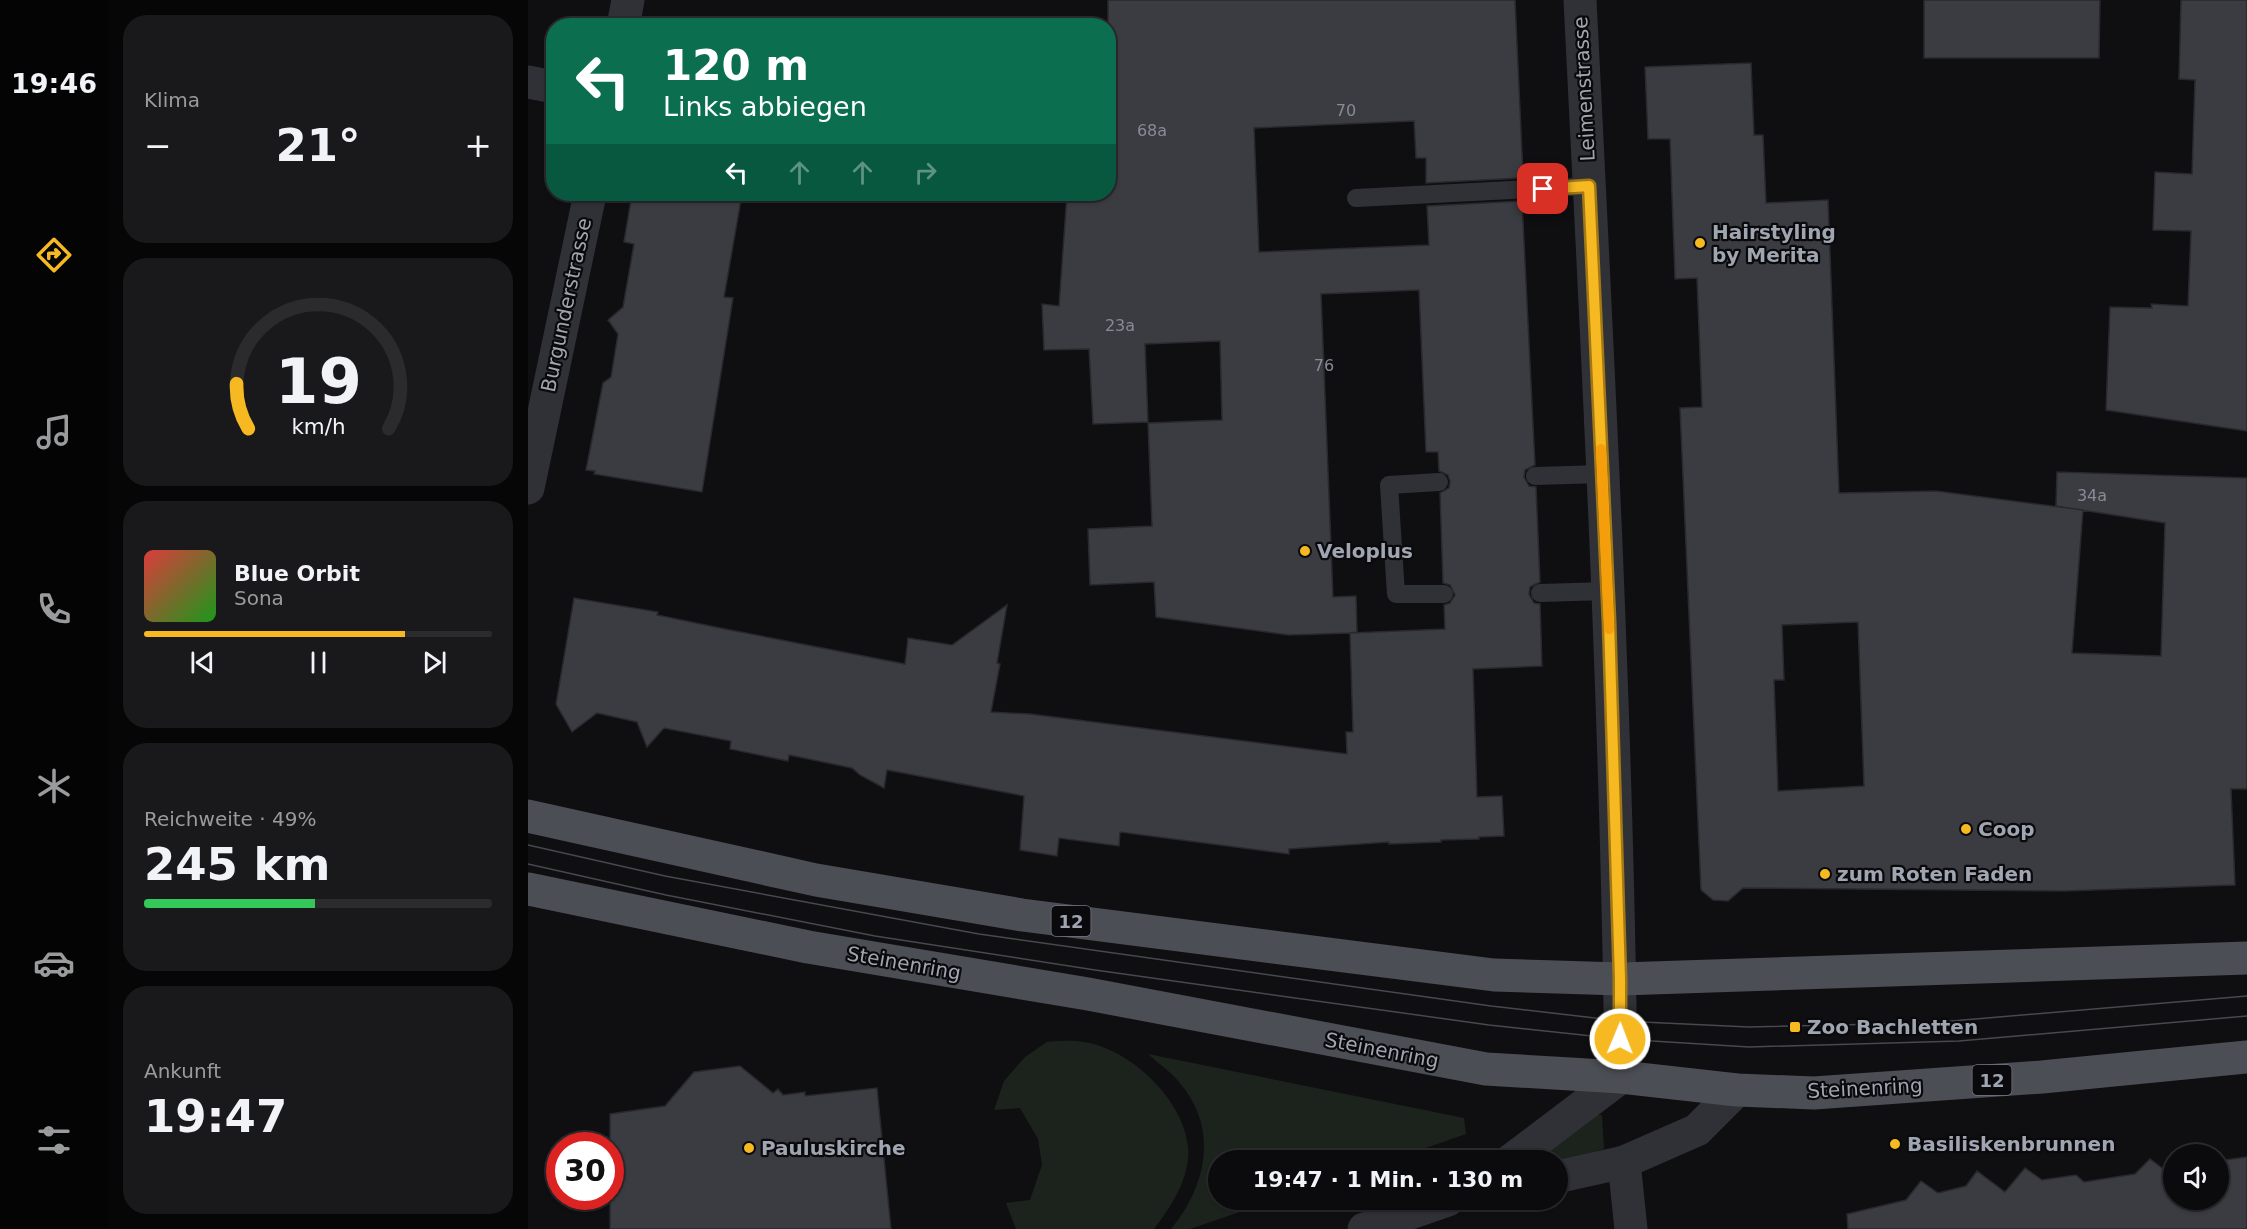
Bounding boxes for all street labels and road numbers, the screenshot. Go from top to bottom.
street label: Leimenstrasse [1568,16,1600,162]
street label: Burgunderstrasse [536,216,596,394]
road number: 12 [1052,906,1090,936]
street label: Steinenring [845,941,963,985]
street label: Steinenring [1323,1027,1441,1073]
road number: 12 [1972,1065,2012,1095]
street label: Steinenring [1807,1073,1923,1103]

